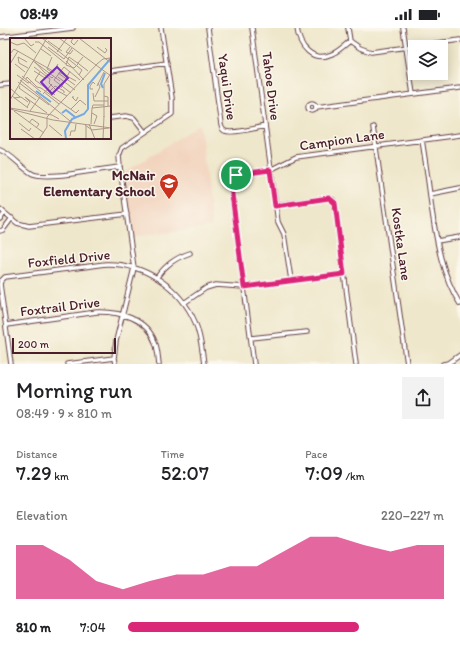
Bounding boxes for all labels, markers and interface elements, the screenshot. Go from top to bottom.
text: 08:49 [20,5,58,23]
inset map [10,38,111,139]
map controls [408,40,448,80]
button: layers [408,40,448,80]
street label: Tahoe Drive [258,51,284,122]
street label: Yaqui Drive [214,53,240,122]
street label: Campion Lane [298,126,386,154]
pin [219,158,253,192]
icon: arrive [225,164,247,186]
place label: McNair Elementary School [43,167,156,200]
school or university icon: McNair Elementary School [158,172,180,200]
street label: Kostka Lane [387,206,415,282]
street label: Foxfield Drive [27,246,111,272]
street label: Foxtrail Drive [19,294,101,320]
scale bar [12,336,116,355]
text: 200 m [18,338,49,351]
text: Morning run [16,377,132,404]
button: share [402,377,444,419]
text: 08:49 · 9 × 810 m [16,406,112,421]
text: Distance [16,448,57,461]
text: Time [161,448,184,461]
text: Pace [305,448,327,461]
text: 7.29 [16,461,52,485]
text: 52:07 [161,461,209,485]
text: 7:09 [305,461,343,485]
text: km [52,470,69,483]
text: /km [343,470,365,483]
text: Elevation [16,508,68,523]
text: 220–227 m [381,508,444,523]
text: 810 m [16,620,51,635]
text: 7:04 [80,620,105,635]

